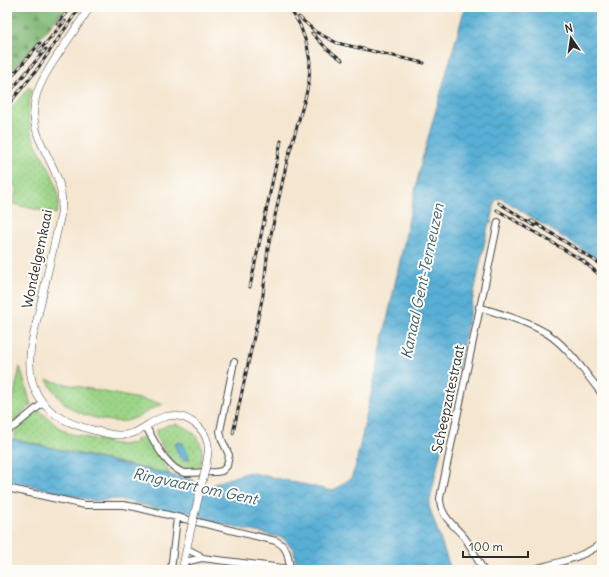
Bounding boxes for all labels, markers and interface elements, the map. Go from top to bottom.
north arrow [551,18,591,58]
text: N [563,21,574,36]
water label: Kanaal Gent-Terneuzen [396,201,448,360]
street label: Wondelgemkaai [18,208,56,310]
street label: Scheepzatestraat [428,343,468,455]
water label: Ringvaart om Gent [131,464,261,509]
scale bar [463,533,528,559]
text: 100 m [469,539,503,554]

